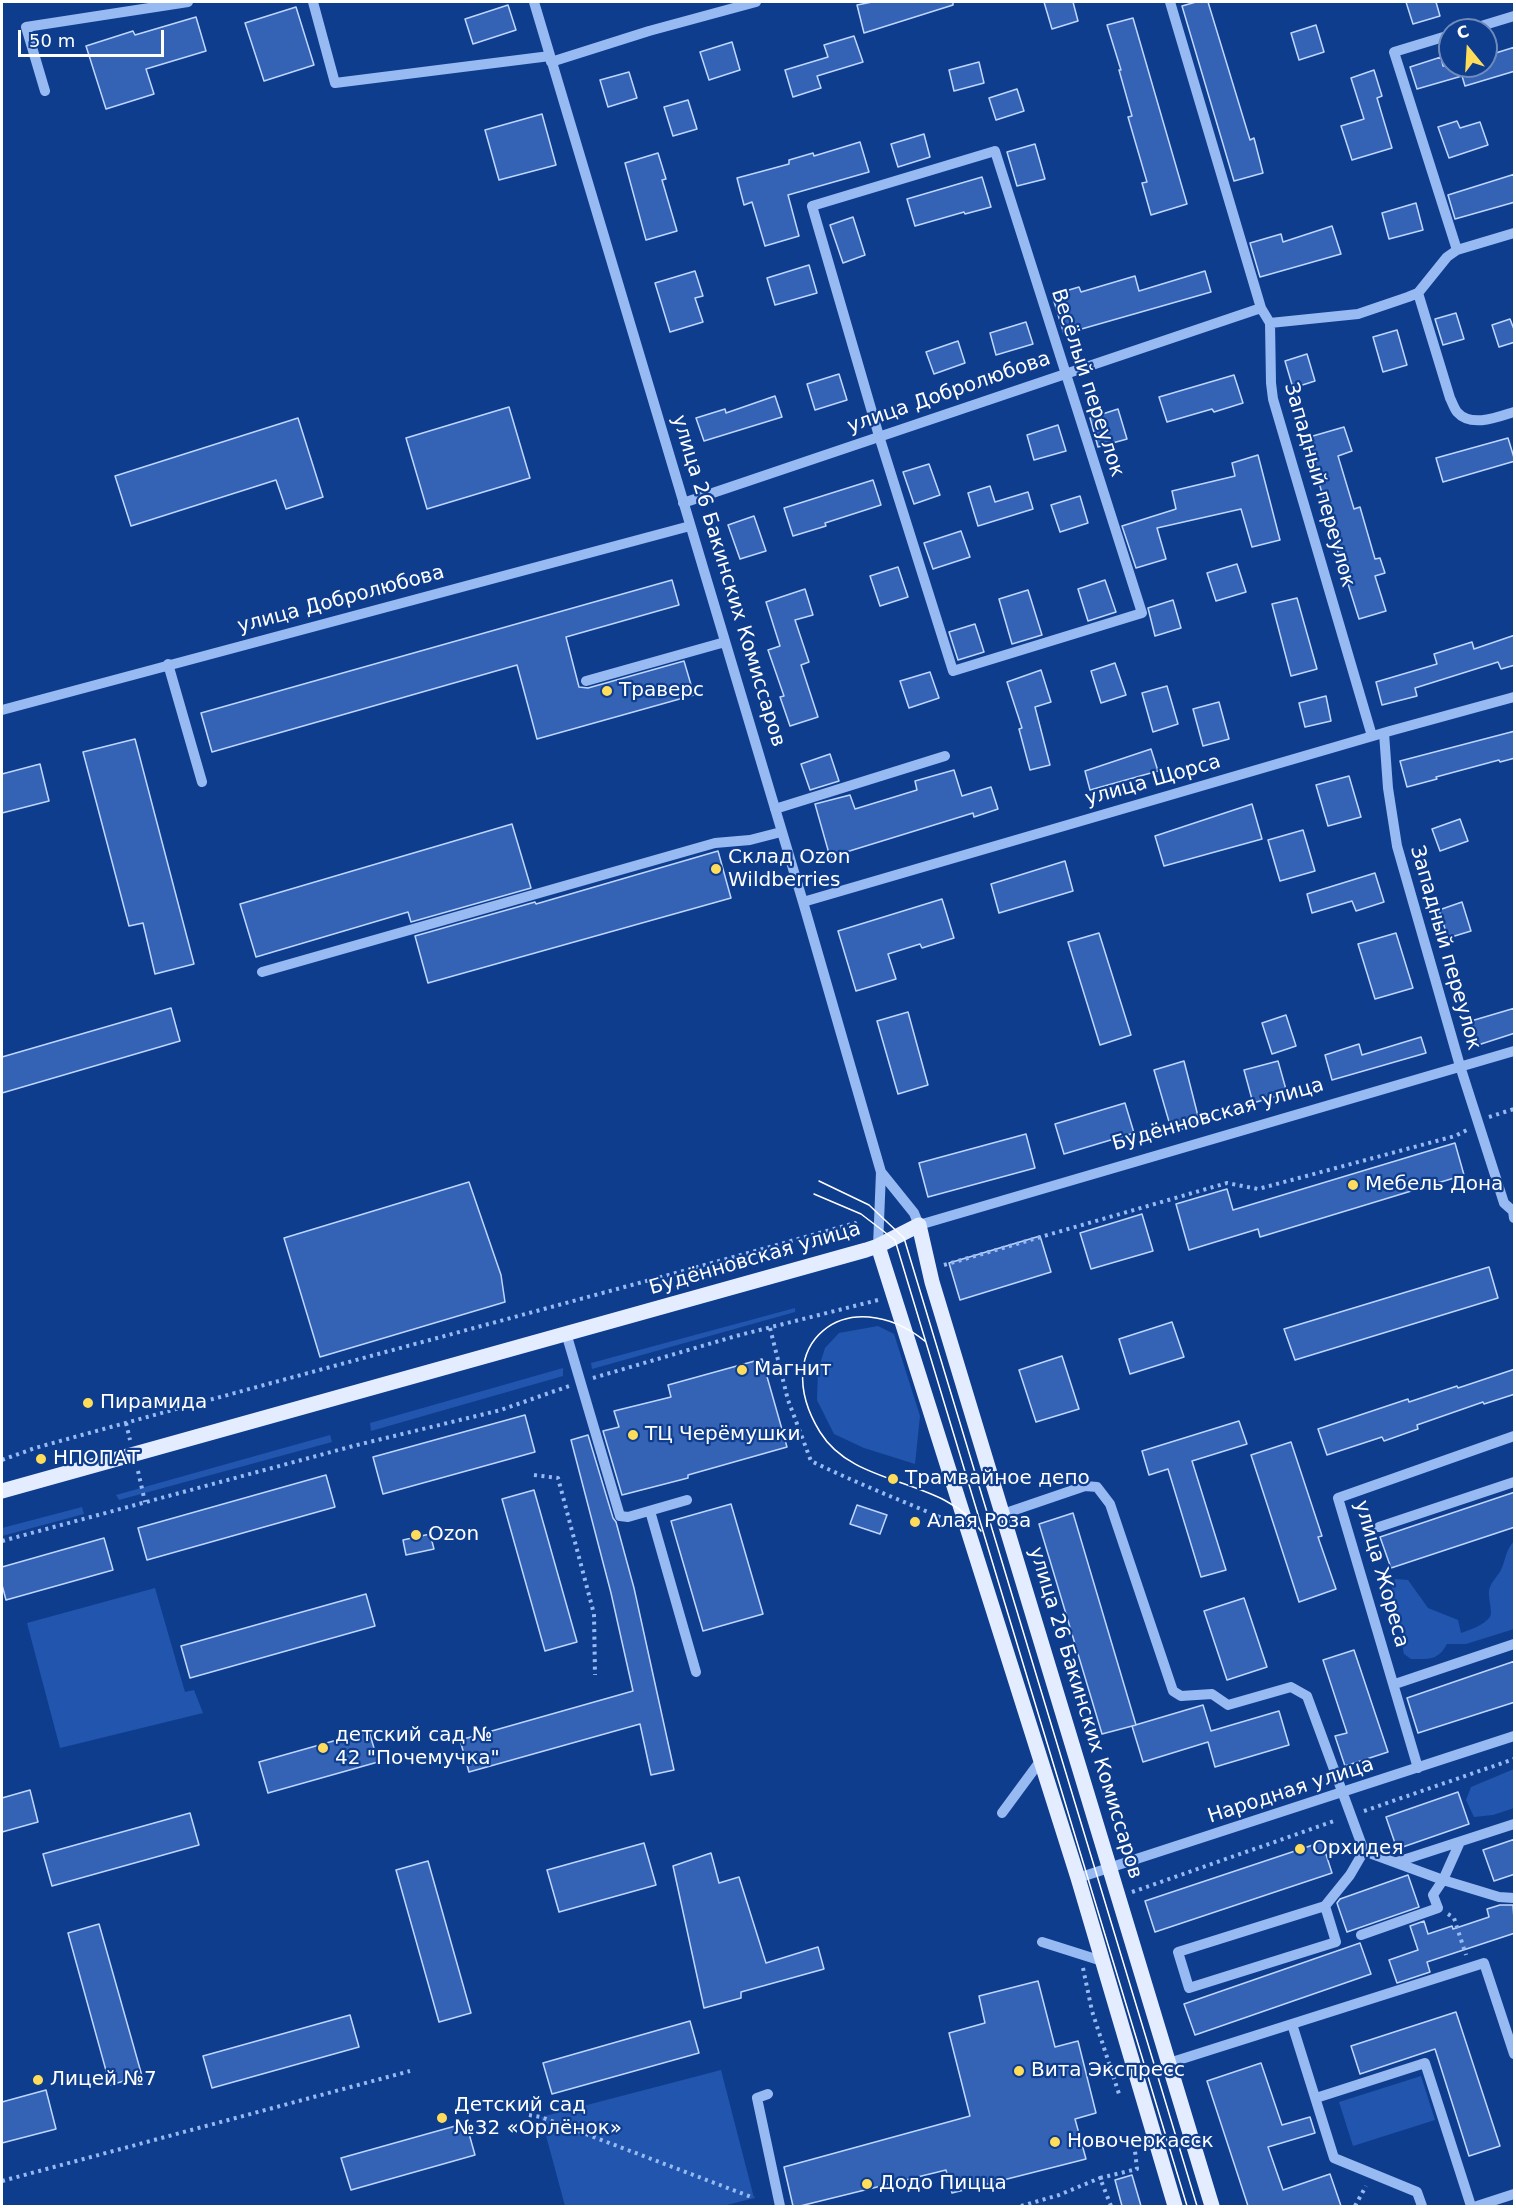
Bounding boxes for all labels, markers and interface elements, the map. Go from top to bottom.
scale bar [21,18,166,56]
north arrow [1438,18,1498,78]
text: С [1454,21,1471,43]
text: 50 m [29,30,75,51]
street label: Весёлый переулок [1045,286,1129,480]
street label: улица Добролюбова [844,347,1054,439]
street label: Западный переулок [1278,380,1360,590]
street label: улица 26 Бакинских Комиссаров [666,412,790,750]
street label: улица Добролюбова [235,561,447,639]
place label: Траверс [619,679,704,703]
marker: Траверс [600,684,614,698]
street label: улица Щорса [1082,750,1224,812]
street label: Западный переулок [1404,843,1486,1053]
place label: Склад Ozon Wildberries [728,846,850,893]
marker: Склад Ozon Wildberries [709,862,723,876]
street label: Будённовская улица [1109,1073,1327,1157]
place label: Мебель Дона [1365,1173,1503,1197]
marker: Мебель Дона [1346,1178,1360,1192]
street label: Будённовская улица [646,1217,864,1301]
place label: Магнит [754,1358,832,1382]
marker: Магнит [735,1363,749,1377]
place label: Пирамида [100,1391,207,1415]
marker: Пирамида [81,1396,95,1410]
place label: ТЦ Черёмушки [645,1423,800,1447]
marker: ТЦ Черёмушки [626,1428,640,1442]
place label: НПОПАТ [53,1447,140,1471]
marker: НПОПАТ [34,1452,48,1466]
place label: Трамвайное депо [905,1467,1090,1491]
marker: Трамвайное депо [886,1472,900,1486]
street label: улица Жореса [1349,1498,1413,1650]
place label: Алая Роза [927,1510,1031,1534]
marker: Алая Роза [908,1515,922,1529]
place label: Ozon [428,1523,479,1547]
marker: Ozon [409,1528,423,1542]
street label: улица 26 Бакинских Комиссаров [1023,1544,1147,1882]
place label: детский сад № 42 "Почемучка" [335,1724,500,1771]
marker: детский сад № 42 "Почемучка" [316,1741,330,1755]
street label: Народная улица [1205,1753,1377,1829]
place label: Орхидея [1312,1837,1403,1861]
marker: Орхидея [1293,1842,1307,1856]
place label: Вита Экспресс [1031,2059,1185,2083]
marker: Вита Экспресс [1012,2064,1026,2078]
place label: Лицей №7 [50,2068,157,2092]
marker: Лицей №7 [31,2073,45,2087]
place label: Детский сад №32 «Орлёнок» [454,2094,622,2141]
marker: Детский сад №32 «Орлёнок» [435,2111,449,2125]
place label: Новочеркасск [1067,2130,1214,2154]
marker: Новочеркасск [1048,2135,1062,2149]
place label: Додо Пицца [879,2172,1007,2196]
marker: Додо Пицца [860,2177,874,2191]

